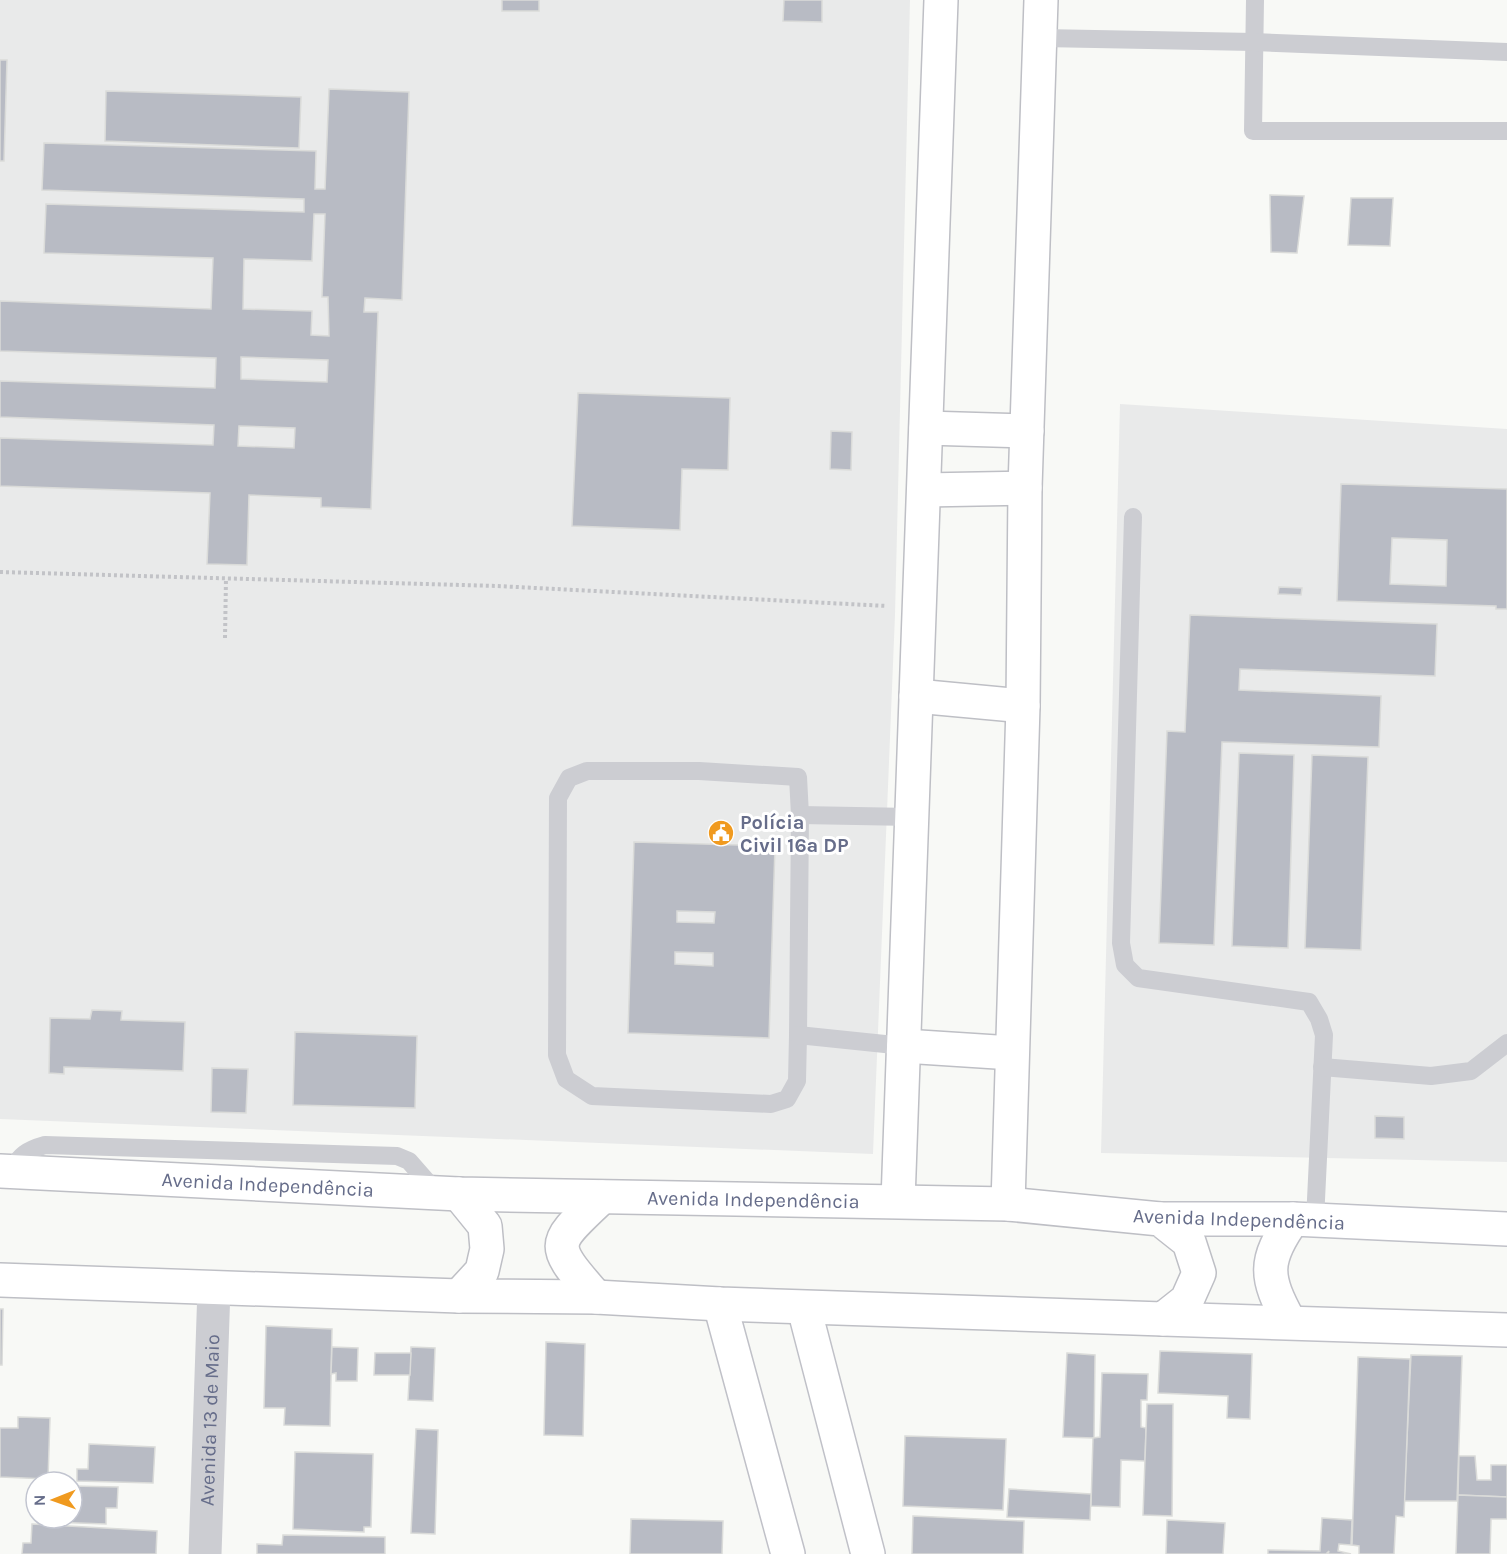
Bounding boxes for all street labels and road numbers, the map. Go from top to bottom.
street label: Avenida Independência [161,1168,374,1202]
street label: Avenida Independência [647,1186,860,1213]
street label: Avenida Independência [1132,1204,1345,1235]
street label: Avenida 13 de Maio [196,1334,224,1506]

